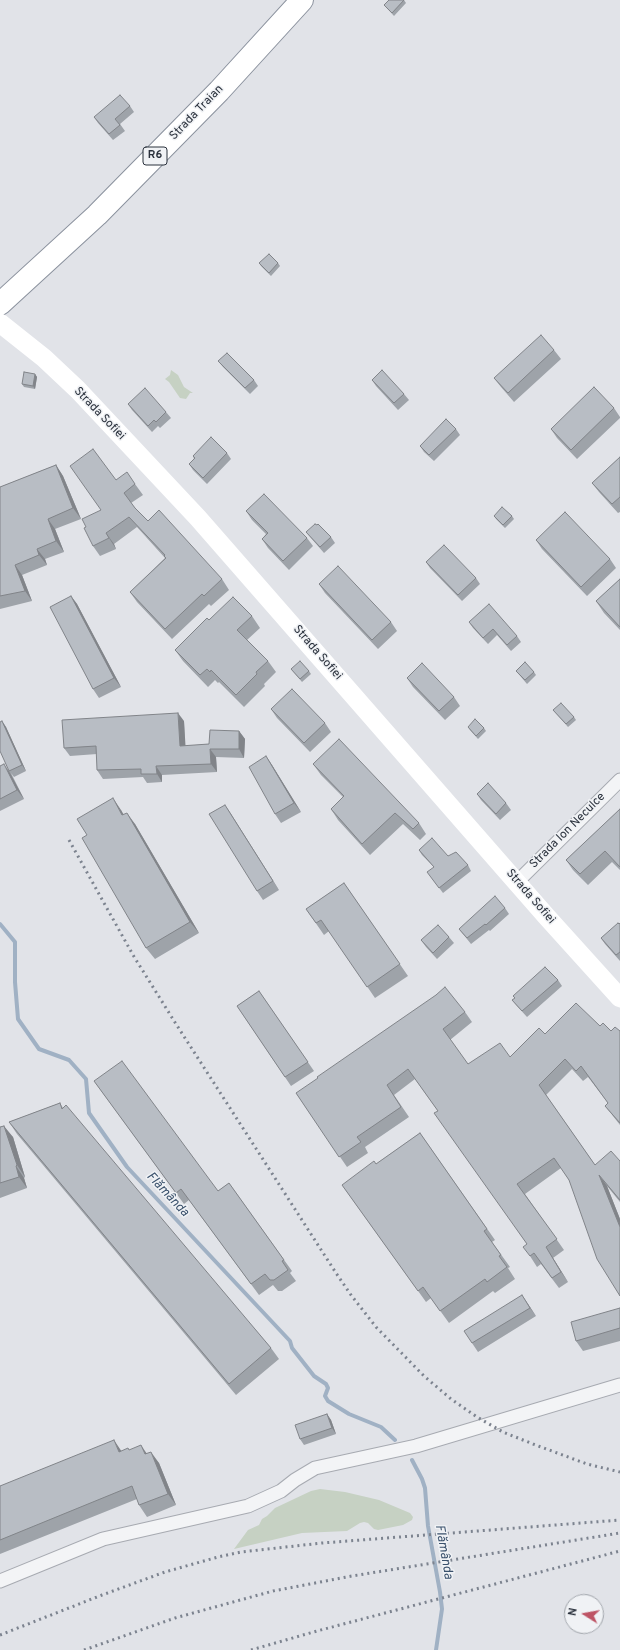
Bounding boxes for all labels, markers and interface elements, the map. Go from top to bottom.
street label: Strada Trаian [167,82,227,144]
road number: R6 [143,147,167,165]
street label: Strada Sofiei [70,385,128,443]
street label: Strada Sofiei [289,623,345,683]
street label: Strada Ion Neculce [527,790,609,872]
street label: Strada Sofiei [502,867,558,927]
water label: Flămânda [142,1169,192,1221]
water label: Flămânda [431,1523,455,1581]
north arrow [564,1594,604,1634]
text: N [566,1607,581,1617]

